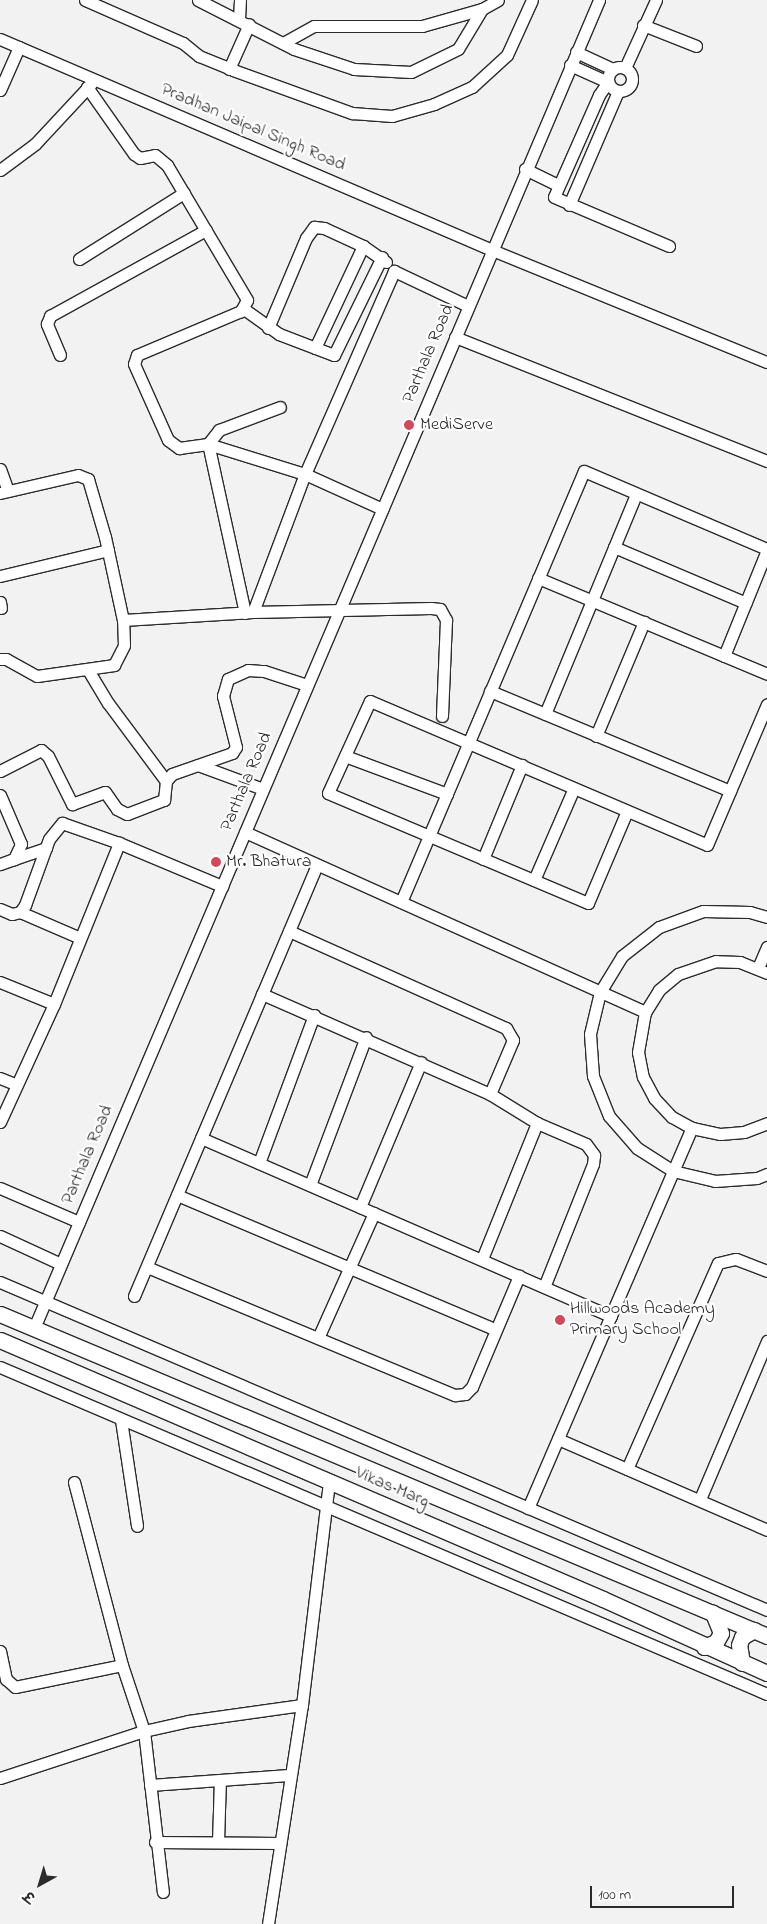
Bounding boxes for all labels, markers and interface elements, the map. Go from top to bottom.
street label: Pradhan Jaipal Singh Road [157,79,349,177]
street label: Parthala Road [398,301,460,407]
place label: MediServe [420,414,493,436]
marker: MediServe [402,418,416,432]
street label: Parthala Road [216,729,278,835]
place label: Mr. Bhatura [226,851,312,873]
marker: Mr. Bhatura [210,856,222,868]
street label: Parthala Road [57,1102,119,1208]
place label: Hillwoods Academy Primary School [570,1299,715,1342]
marker: Hillwoods Academy Primary School [554,1314,566,1326]
street label: Vikas Marg [352,1463,432,1513]
north arrow [15,1859,65,1909]
scale bar [592,1876,736,1908]
text: 100 m [598,1884,631,1906]
text: उ [20,1885,40,1907]

